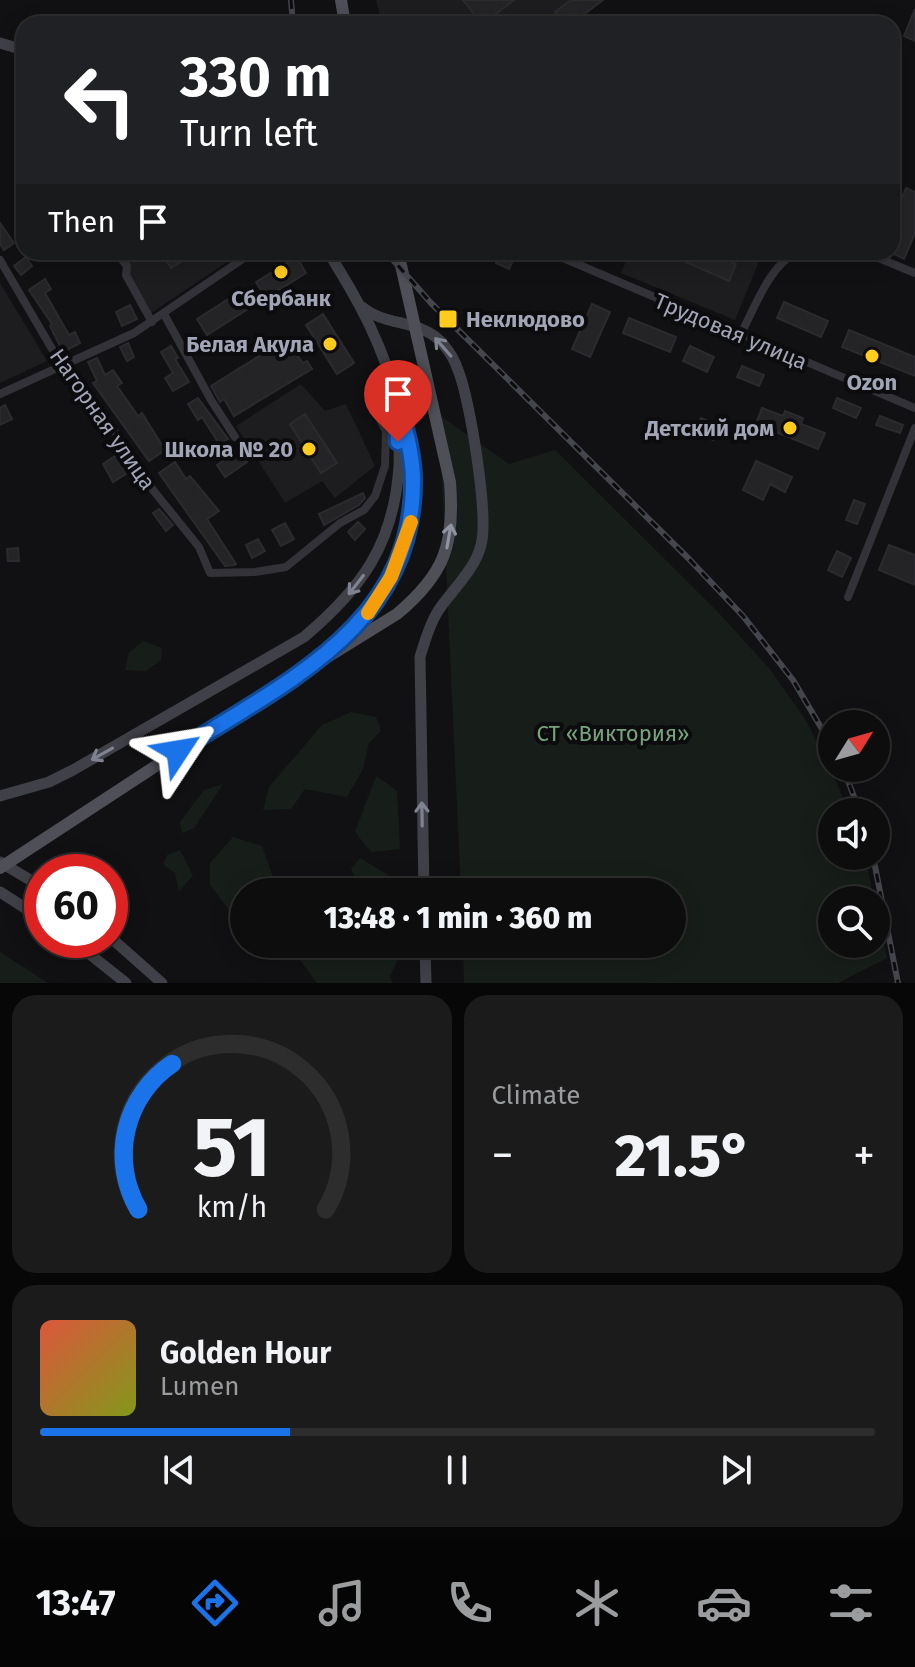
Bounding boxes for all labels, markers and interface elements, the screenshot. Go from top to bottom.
text: 330 m [180,44,332,111]
icon: left [48,48,152,152]
text: Turn left [180,112,318,156]
icon: arrive [131,200,175,244]
text: Then [48,204,115,240]
marker: Сбербанк [272,263,290,281]
place label: Сбербанк [231,285,332,312]
street label: Трудовая улица [650,287,811,376]
place label: Неклюдово [466,306,585,333]
marker: Неклюдово [437,308,459,330]
place label: Белая Акула [186,331,314,358]
marker: Белая Акула [321,335,339,353]
one-way arrow [434,338,452,358]
street label: Нагорная улица [44,344,161,495]
marker: Ozon [863,347,881,365]
pin [364,360,432,442]
place label: Ozon [847,369,897,396]
icon: arrive [376,372,420,416]
place label: Детский дом [644,415,774,442]
marker: Детский дом [781,419,799,437]
place label: Школа № 20 [164,436,293,463]
marker: Школа № 20 [300,440,318,458]
one-way arrow [443,524,458,549]
one-way arrow [348,574,365,595]
position arrow [136,709,220,793]
north arrow [818,710,890,782]
map controls [818,710,890,958]
park label: СТ «Виктория» [536,720,690,747]
one-way arrow [91,746,114,762]
button: sound [818,798,890,870]
one-way arrow [415,801,430,828]
speed limit sign: 60 [24,854,128,958]
button: search [818,886,890,958]
text: 13:48 · 1 min · 360 m [324,900,592,936]
text: Climate [492,1080,580,1111]
text: 51 [193,1098,271,1198]
text: 21.5° [615,1120,752,1192]
text: − [492,1129,514,1182]
text: + [853,1129,875,1182]
text: km/h [196,1190,267,1225]
text: Golden Hour [160,1335,331,1371]
text: Lumen [160,1371,239,1402]
icon: previous [157,1448,201,1492]
icon: pause [435,1448,479,1492]
icon: next [714,1448,758,1492]
icon: directions [187,1575,243,1631]
icon: music [314,1575,370,1631]
icon: phone [442,1575,498,1631]
icon: climate [569,1575,625,1631]
icon: car [696,1575,752,1631]
icon: filters [823,1575,879,1631]
text: 13:47 [36,1581,116,1625]

